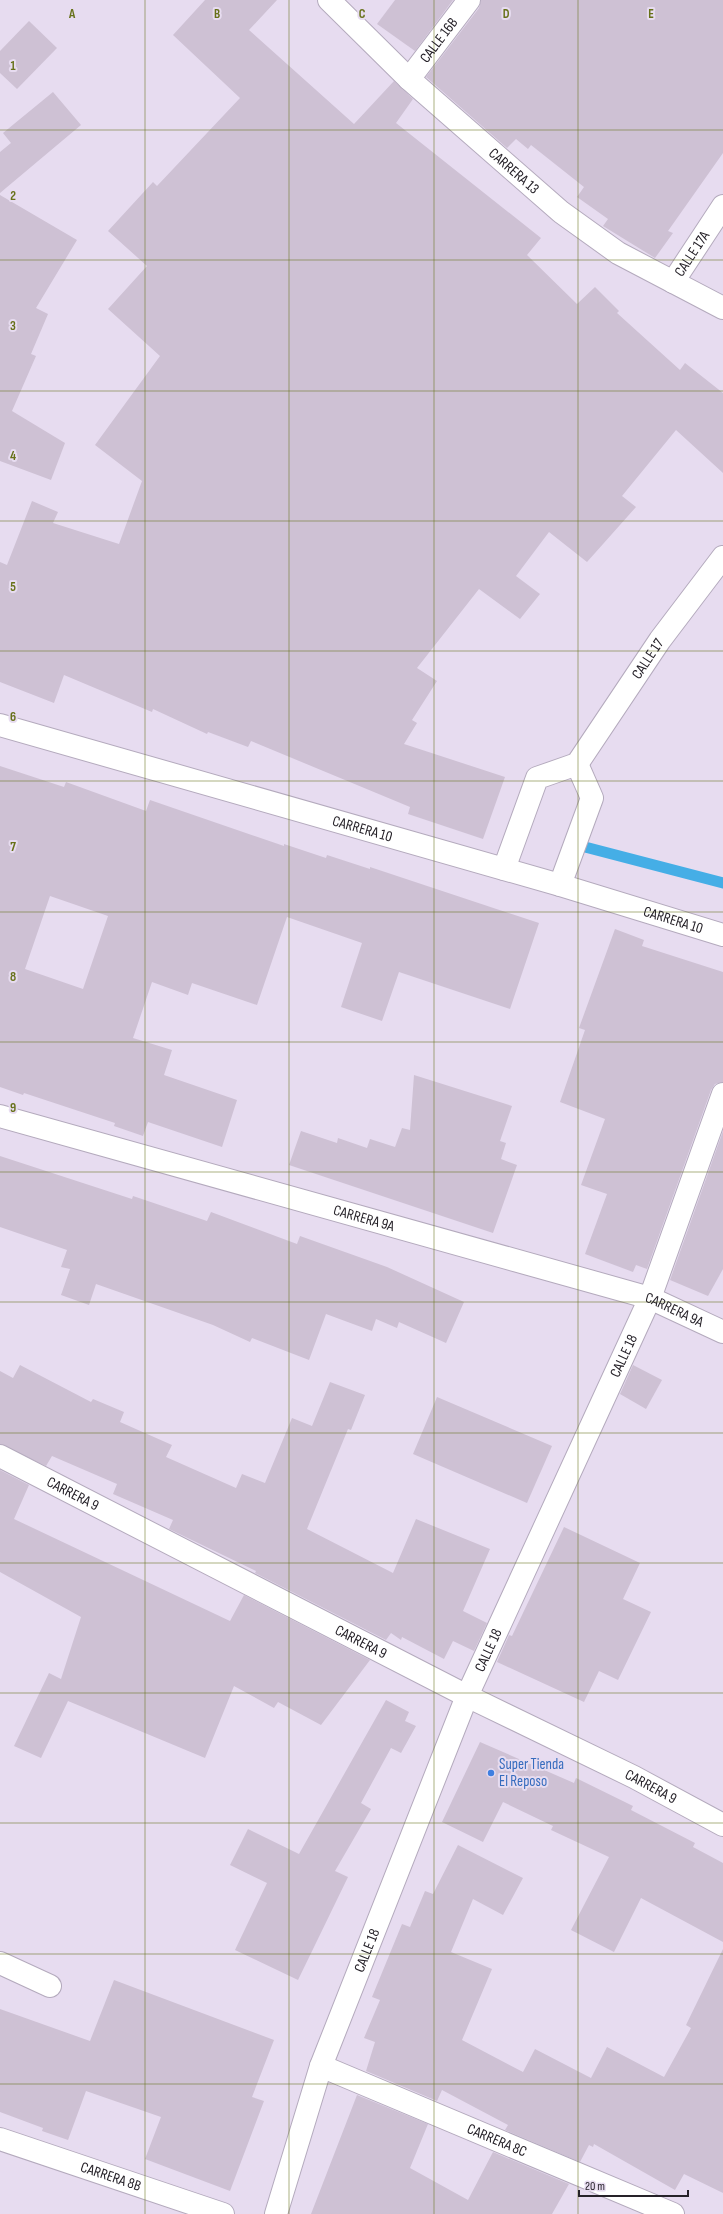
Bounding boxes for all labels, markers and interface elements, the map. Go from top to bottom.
text: A [68,6,76,22]
text: B [214,6,220,22]
text: C [359,6,366,22]
text: D [503,6,510,22]
text: E [648,6,654,22]
street label: CALLE 16B [416,14,463,67]
text: 1 [10,58,16,74]
street label: CARRERA 13 [485,144,543,199]
text: 2 [10,188,16,204]
street label: CALLE 17A [670,227,714,280]
text: 3 [10,318,16,334]
text: 4 [10,448,16,464]
text: 5 [10,579,16,595]
street label: CALLE 17 [628,635,668,683]
text: 6 [10,709,16,725]
street label: CARRERA 10 [330,811,394,847]
text: 7 [10,839,16,855]
street label: CARRERA 10 [641,902,705,938]
text: 8 [10,969,16,985]
text: 9 [10,1100,16,1116]
street label: CARRERA 9A [331,1201,397,1236]
street label: CARRERA 9A [643,1288,707,1332]
street label: CALLE 18 [606,1331,642,1380]
street label: CARRERA 9 [43,1473,102,1515]
street label: CARRERA 9 [332,1621,390,1663]
street label: CALLE 18 [470,1626,507,1675]
place label: Super Tienda El Reposo [499,1755,564,1791]
street label: CARRERA 9 [622,1765,680,1808]
marker: Super Tienda El Reposo [486,1768,496,1778]
street label: CALLE 18 [350,1926,384,1975]
street label: CARRERA 8C [464,2119,530,2162]
street label: CARRERA 8B [78,2158,144,2196]
scale bar [579,2172,688,2198]
text: 20 m [585,2179,605,2194]

